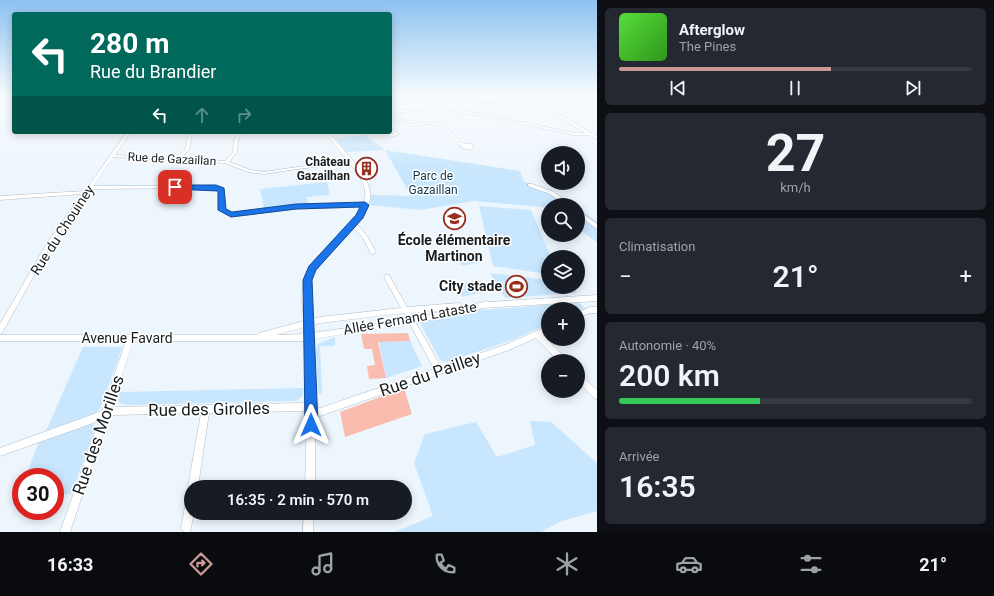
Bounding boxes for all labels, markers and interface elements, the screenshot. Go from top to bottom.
text: Afterglow [679,21,745,39]
text: 280 m [90,27,169,60]
icon: left [24,28,76,80]
text: The Pines [679,39,736,54]
text: Rue du Brandier [90,61,216,82]
icon: previous [667,77,689,99]
icon: pause [784,77,806,99]
icon: next [902,77,924,99]
icon: left [149,104,171,126]
icon: ahead [191,104,213,126]
icon: right [233,104,255,126]
text: 27 [766,123,825,184]
map controls [541,146,585,398]
button: sound [541,146,585,190]
street label: Rue de Gazaillan [127,150,217,168]
place label: Château Gazailhan [297,155,350,183]
building icon: Château Gazailhan [353,156,379,182]
park label: Parc de Gazaillan [408,169,458,197]
pin [158,170,192,204]
icon: arrive [164,176,186,198]
text: km/h [780,180,811,195]
street label: Rue du Chouiney [27,182,97,278]
button: search [541,198,585,242]
school or university icon: École élémentaire Martinon [441,205,467,231]
place label: École élémentaire Martinon [398,231,511,264]
text: Climatisation [619,239,695,254]
button: layers [541,250,585,294]
text: 21° [773,259,818,294]
text: − [619,264,632,289]
text: + [960,264,972,289]
sports icon: City stade [504,273,530,299]
place label: City stade [439,278,502,294]
street label: Allée Fernand Lataste [342,298,478,338]
button: + [541,302,585,346]
street label: Avenue Favard [81,330,173,346]
text: Autonomie · 40% [619,338,716,353]
street label: Rue du Pailley [377,347,483,401]
button: − [541,354,585,398]
text: 200 km [619,358,720,393]
street label: Rue des Morilles [68,373,128,497]
street label: Rue des Girolles [148,398,270,420]
position arrow [290,404,332,446]
text: Arrivée [619,449,659,464]
speed limit sign: 30 [12,468,64,520]
text: 16:35 [619,469,696,504]
text: 16:35 · 2 min · 570 m [227,491,369,509]
icon: directions [187,550,215,578]
icon: music [309,550,337,578]
icon: phone [431,550,459,578]
icon: climate [553,550,581,578]
icon: car [675,550,703,578]
icon: filters [797,550,825,578]
text: 16:33 [47,554,93,575]
text: 21° [919,554,947,575]

